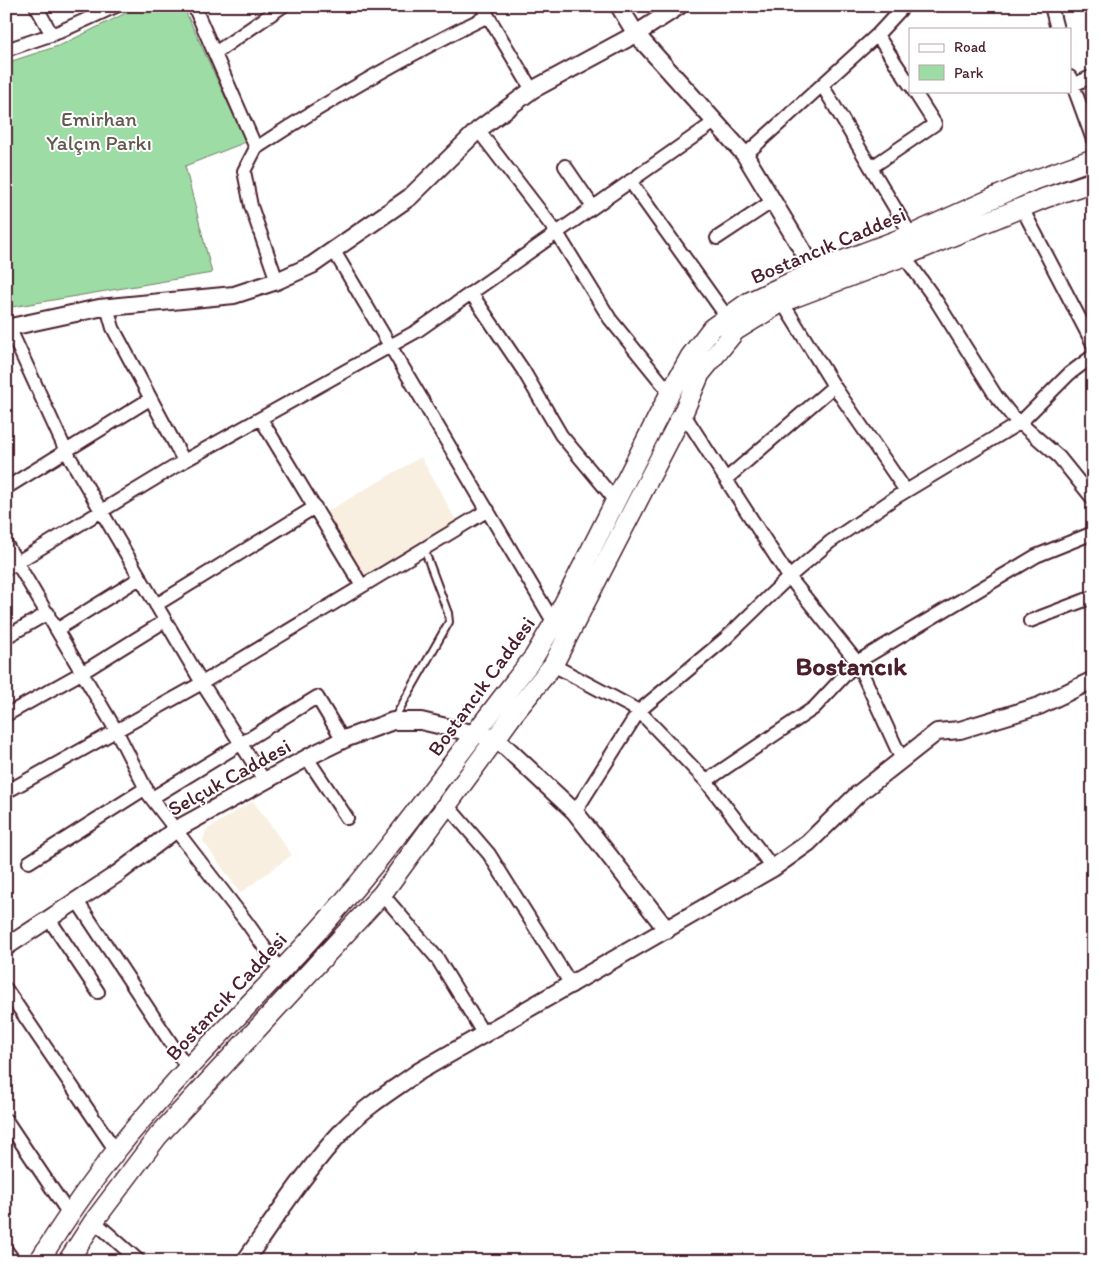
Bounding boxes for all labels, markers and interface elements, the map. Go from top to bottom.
legend [909,28,1072,92]
text: Road [954,38,987,56]
text: Park [954,64,984,82]
park label: Emirhan Yalçın Parkı [46,106,152,155]
street label: Bostancık Caddesi [747,201,909,289]
street label: Bostancık Caddesi [422,611,540,761]
district label: Bostancık [795,650,907,682]
street label: Selçuk Caddesi [163,733,295,821]
street label: Bostancık Caddesi [160,927,292,1065]

